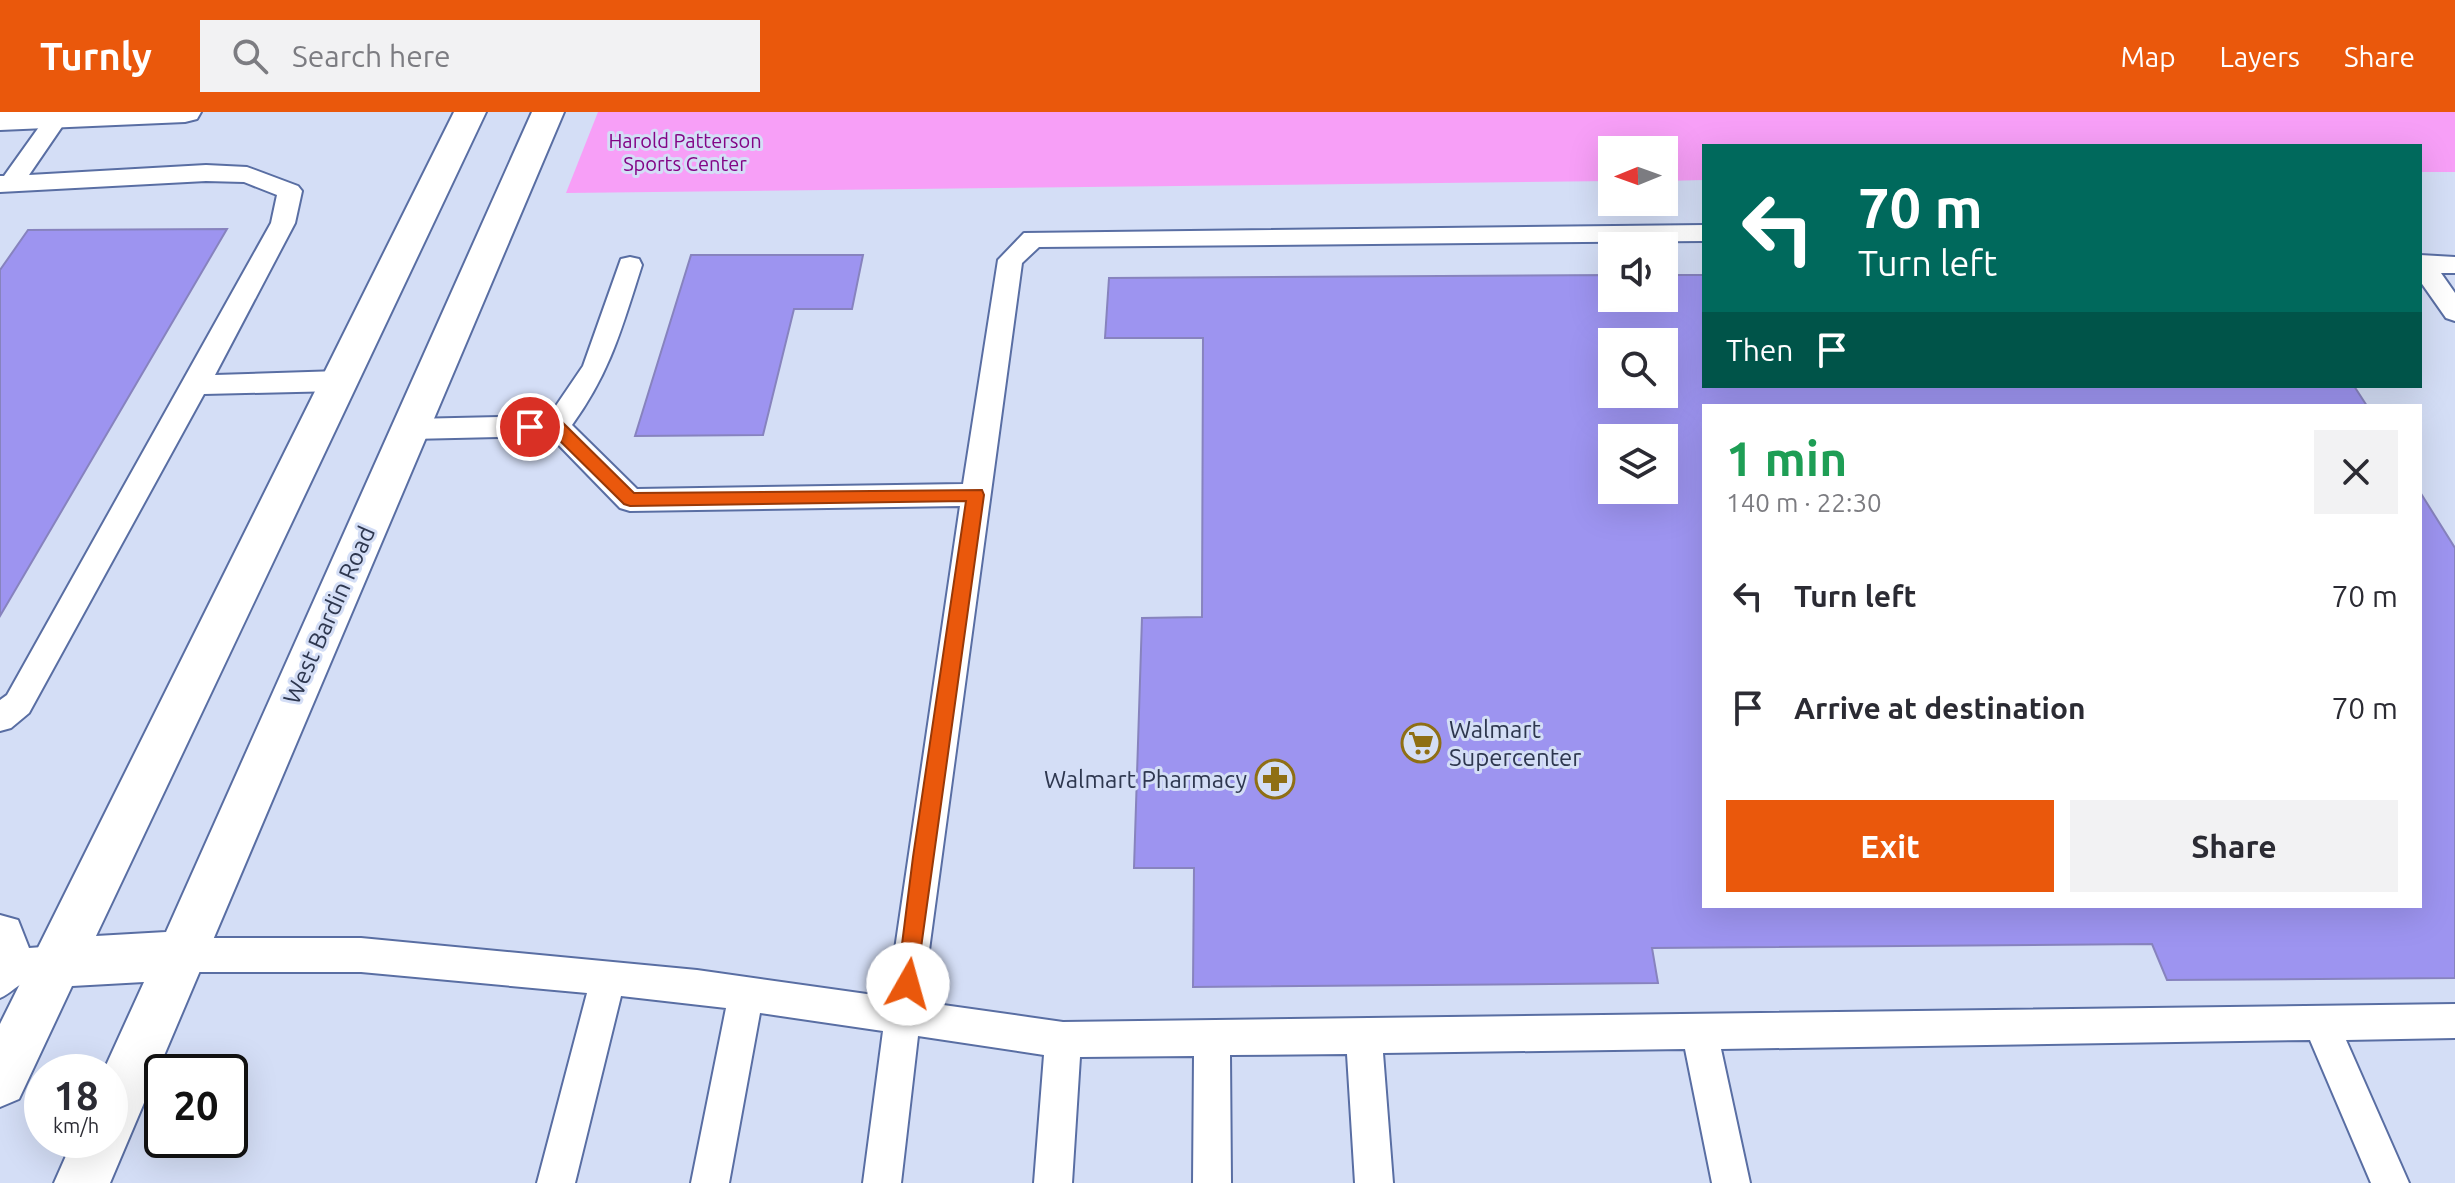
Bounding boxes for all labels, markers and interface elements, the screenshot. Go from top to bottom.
search box [200,20,760,92]
icon: search [228,34,272,78]
text: Turnly [40,35,152,77]
text: Search here [292,39,451,73]
text: Map [2120,41,2176,72]
text: Layers [2220,41,2300,72]
text: Share [2344,41,2415,72]
park label: Harold Patterson Sports Center [608,129,762,175]
north arrow [1598,136,1678,216]
map controls [1598,136,1678,504]
icon: left [1726,176,1830,280]
text: 70 m [1858,176,1983,239]
button: sound [1598,232,1678,312]
text: Turn left [1858,242,1997,283]
button: search [1598,328,1678,408]
icon: arrive [1810,328,1854,372]
text: Then [1726,333,1794,367]
pin [496,393,564,461]
icon: arrive [508,405,552,449]
button: layers [1598,424,1678,504]
button: close [2314,430,2398,514]
text: 1 min [1726,431,1847,485]
text: 140 m · 22:30 [1726,488,1882,517]
street label: West Bardin Road [278,522,380,708]
icon: left [1726,574,1770,618]
text: Turn left [1794,579,1916,613]
text: 70 m [2331,579,2398,613]
icon: arrive [1726,686,1770,730]
text: Arrive at destination [1794,691,2086,725]
text: 70 m [2331,691,2398,725]
place label: Walmart Supercenter [1449,716,1581,771]
supermarket icon: Walmart Supercenter [1400,722,1442,764]
pharmacy icon: Walmart Pharmacy [1254,758,1296,800]
place label: Walmart Pharmacy [1044,766,1247,793]
button: Exit [1726,800,2054,892]
button: Share [2070,800,2398,892]
position arrow [866,942,950,1026]
speed limit sign: 20 [144,1054,248,1158]
text: 18 [53,1073,99,1118]
text: km/h [53,1114,99,1137]

